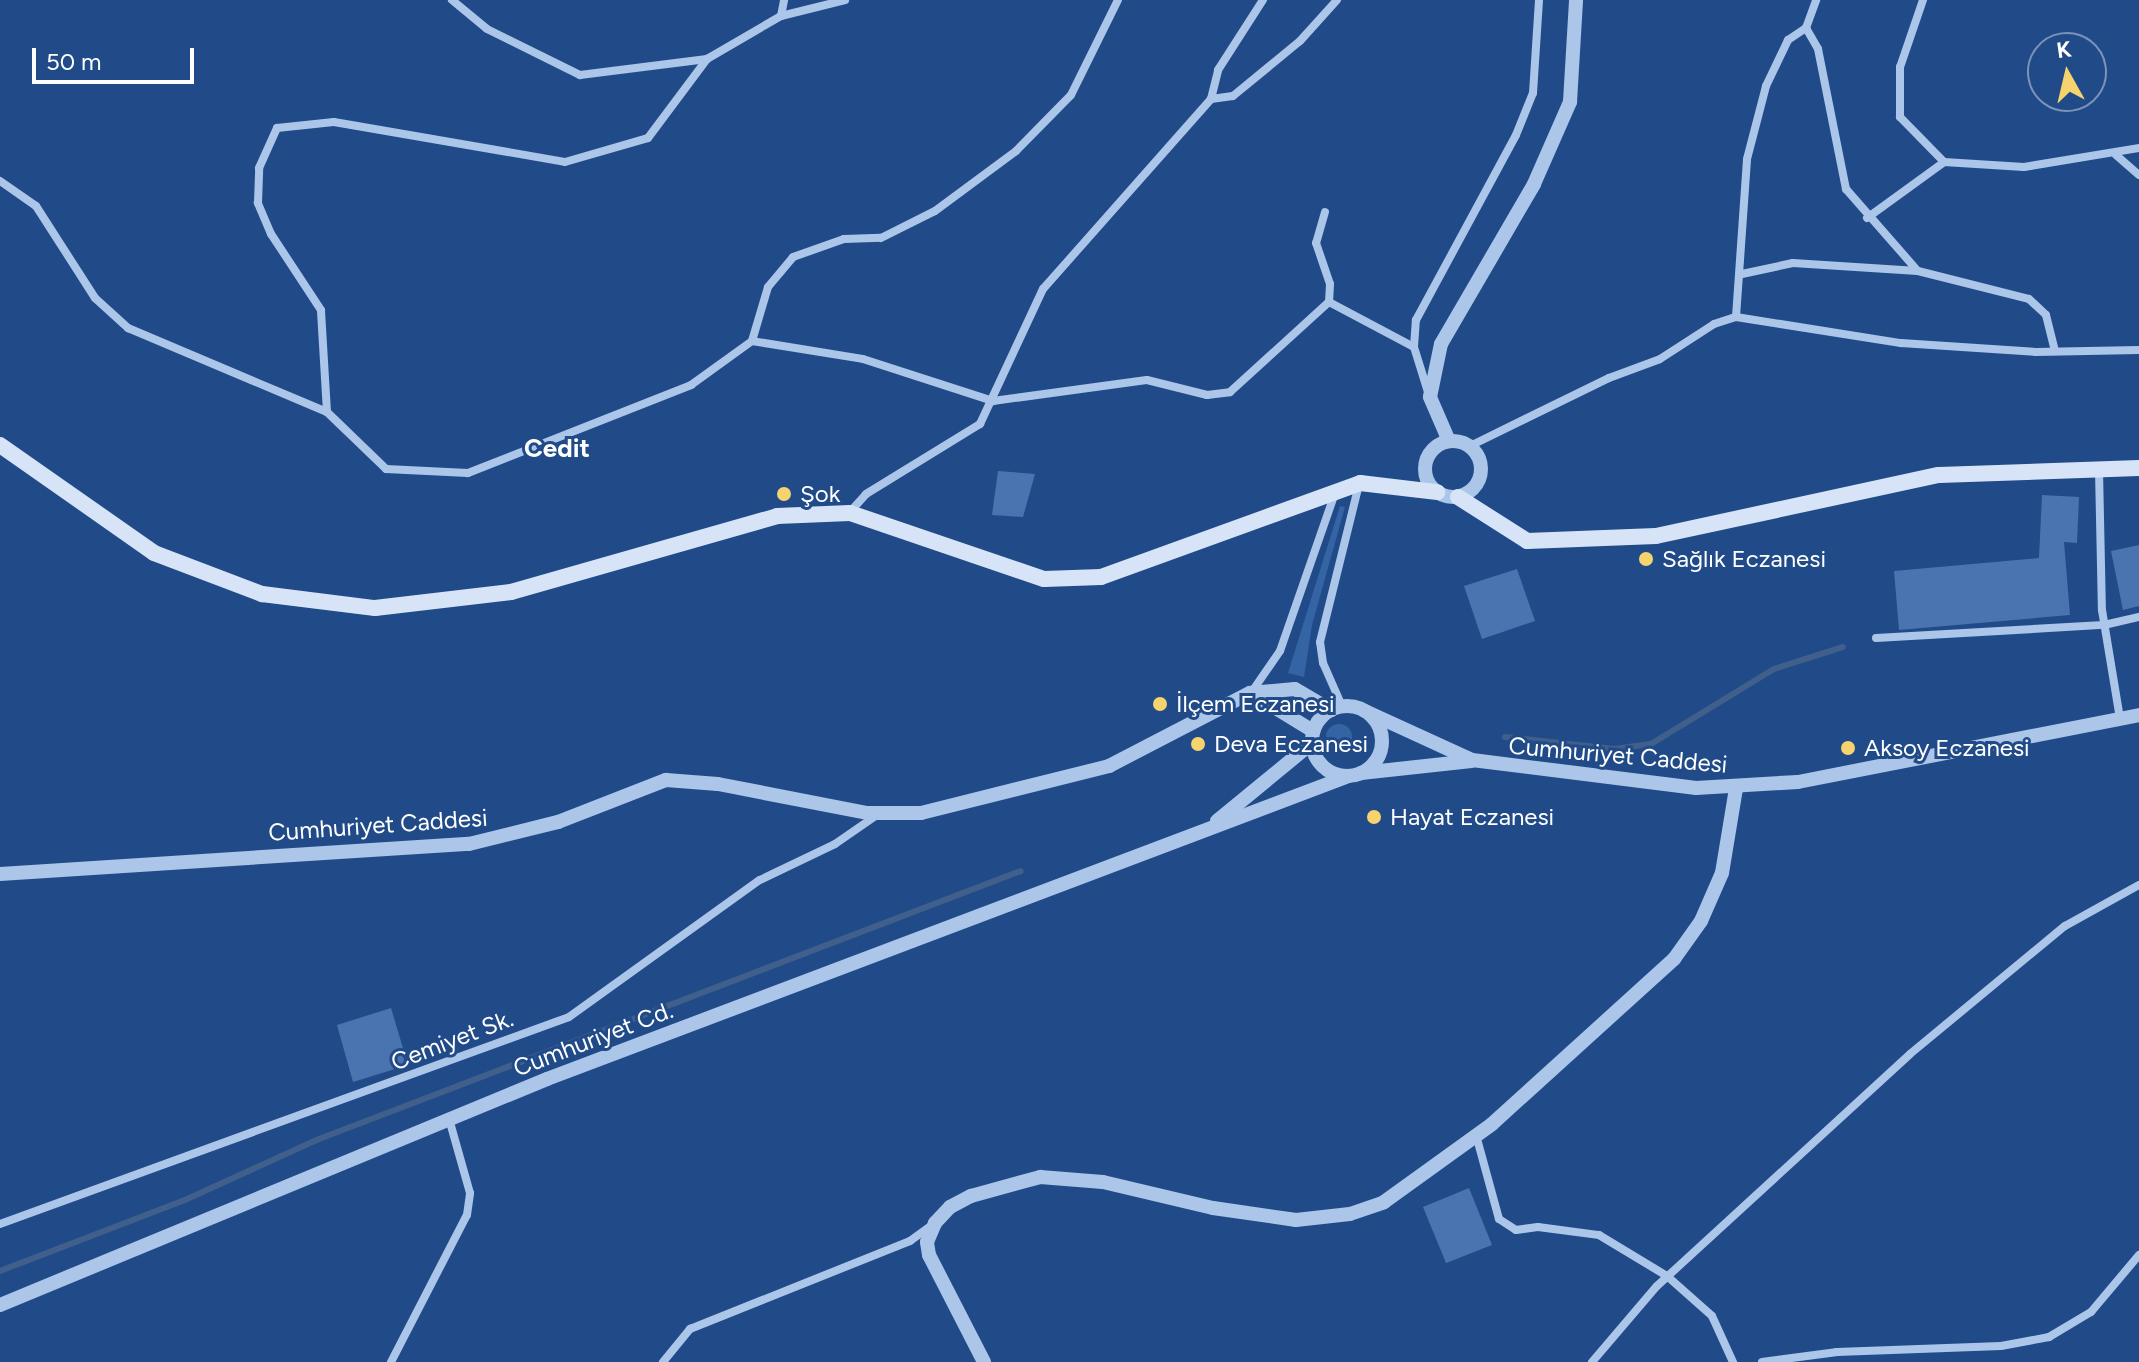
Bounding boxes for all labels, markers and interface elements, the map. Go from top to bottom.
scale bar [36,32,198,82]
north arrow [2027,32,2107,112]
text: K [2055,35,2073,64]
text: 50 m [46,47,102,76]
district label: Cedit [524,433,590,465]
place label: Şok [800,480,840,508]
marker: Şok [775,485,793,503]
place label: Sağlık Eczanesi [1662,545,1826,573]
marker: Sağlık Eczanesi [1637,550,1655,568]
place label: İlçem Eczanesi [1176,690,1335,718]
marker: İlçem Eczanesi [1151,695,1169,713]
place label: Deva Eczanesi [1214,730,1368,758]
street label: Cumhuriyet Caddesi [1507,731,1729,779]
place label: Aksoy Eczanesi [1864,734,2030,762]
marker: Deva Eczanesi [1189,735,1207,753]
marker: Aksoy Eczanesi [1839,739,1857,757]
street label: Cumhuriyet Caddesi [267,803,489,847]
place label: Hayat Eczanesi [1390,803,1554,831]
marker: Hayat Eczanesi [1365,808,1383,826]
street label: Cumhuriyet Cd. [509,995,677,1083]
street label: Cemiyet Sk. [387,1004,517,1076]

